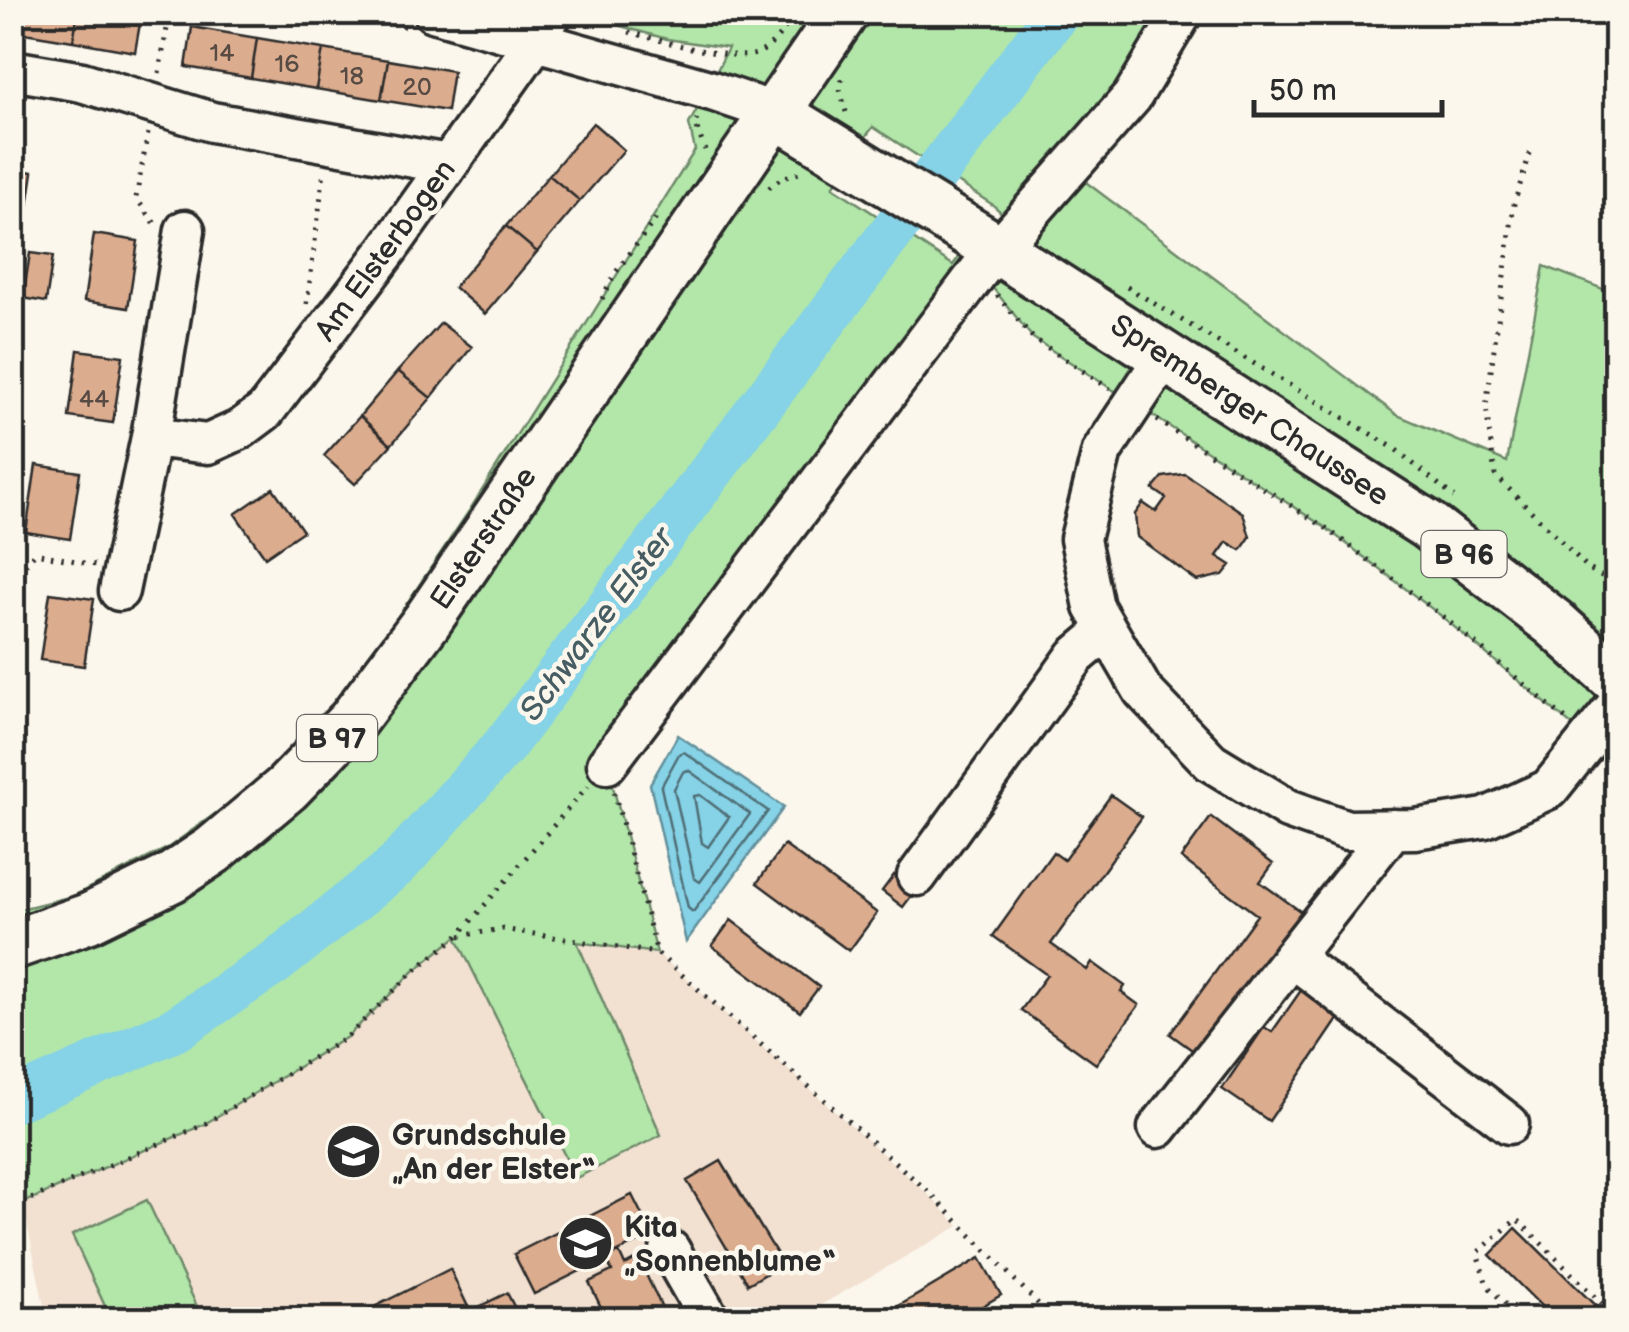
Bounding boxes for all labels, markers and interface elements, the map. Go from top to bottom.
house number: 14 [210,38,234,69]
house number: 16 [275,49,299,80]
scale bar [1254,55,1442,117]
house number: 18 [340,61,364,92]
house number: 20 [402,72,432,103]
text: 50 m [1269,73,1337,109]
street label: Am Elsterbogen [308,153,464,348]
street label: Spremberger Chaussee [1104,307,1395,514]
house number: 44 [79,384,109,415]
street label: Elsterstraße [423,460,545,617]
water label: Schwarze Elster [512,519,684,729]
road number: B 96 [1422,531,1506,577]
road number: B 97 [297,715,377,761]
place label: Grundschule „An der Elster“ [392,1118,596,1188]
school or university icon: Grundschule „An der Elster“ [323,1122,383,1182]
place label: Kita „Sonnenblume“ [624,1210,836,1280]
school or university icon: Kita „Sonnenblume“ [555,1214,615,1274]

